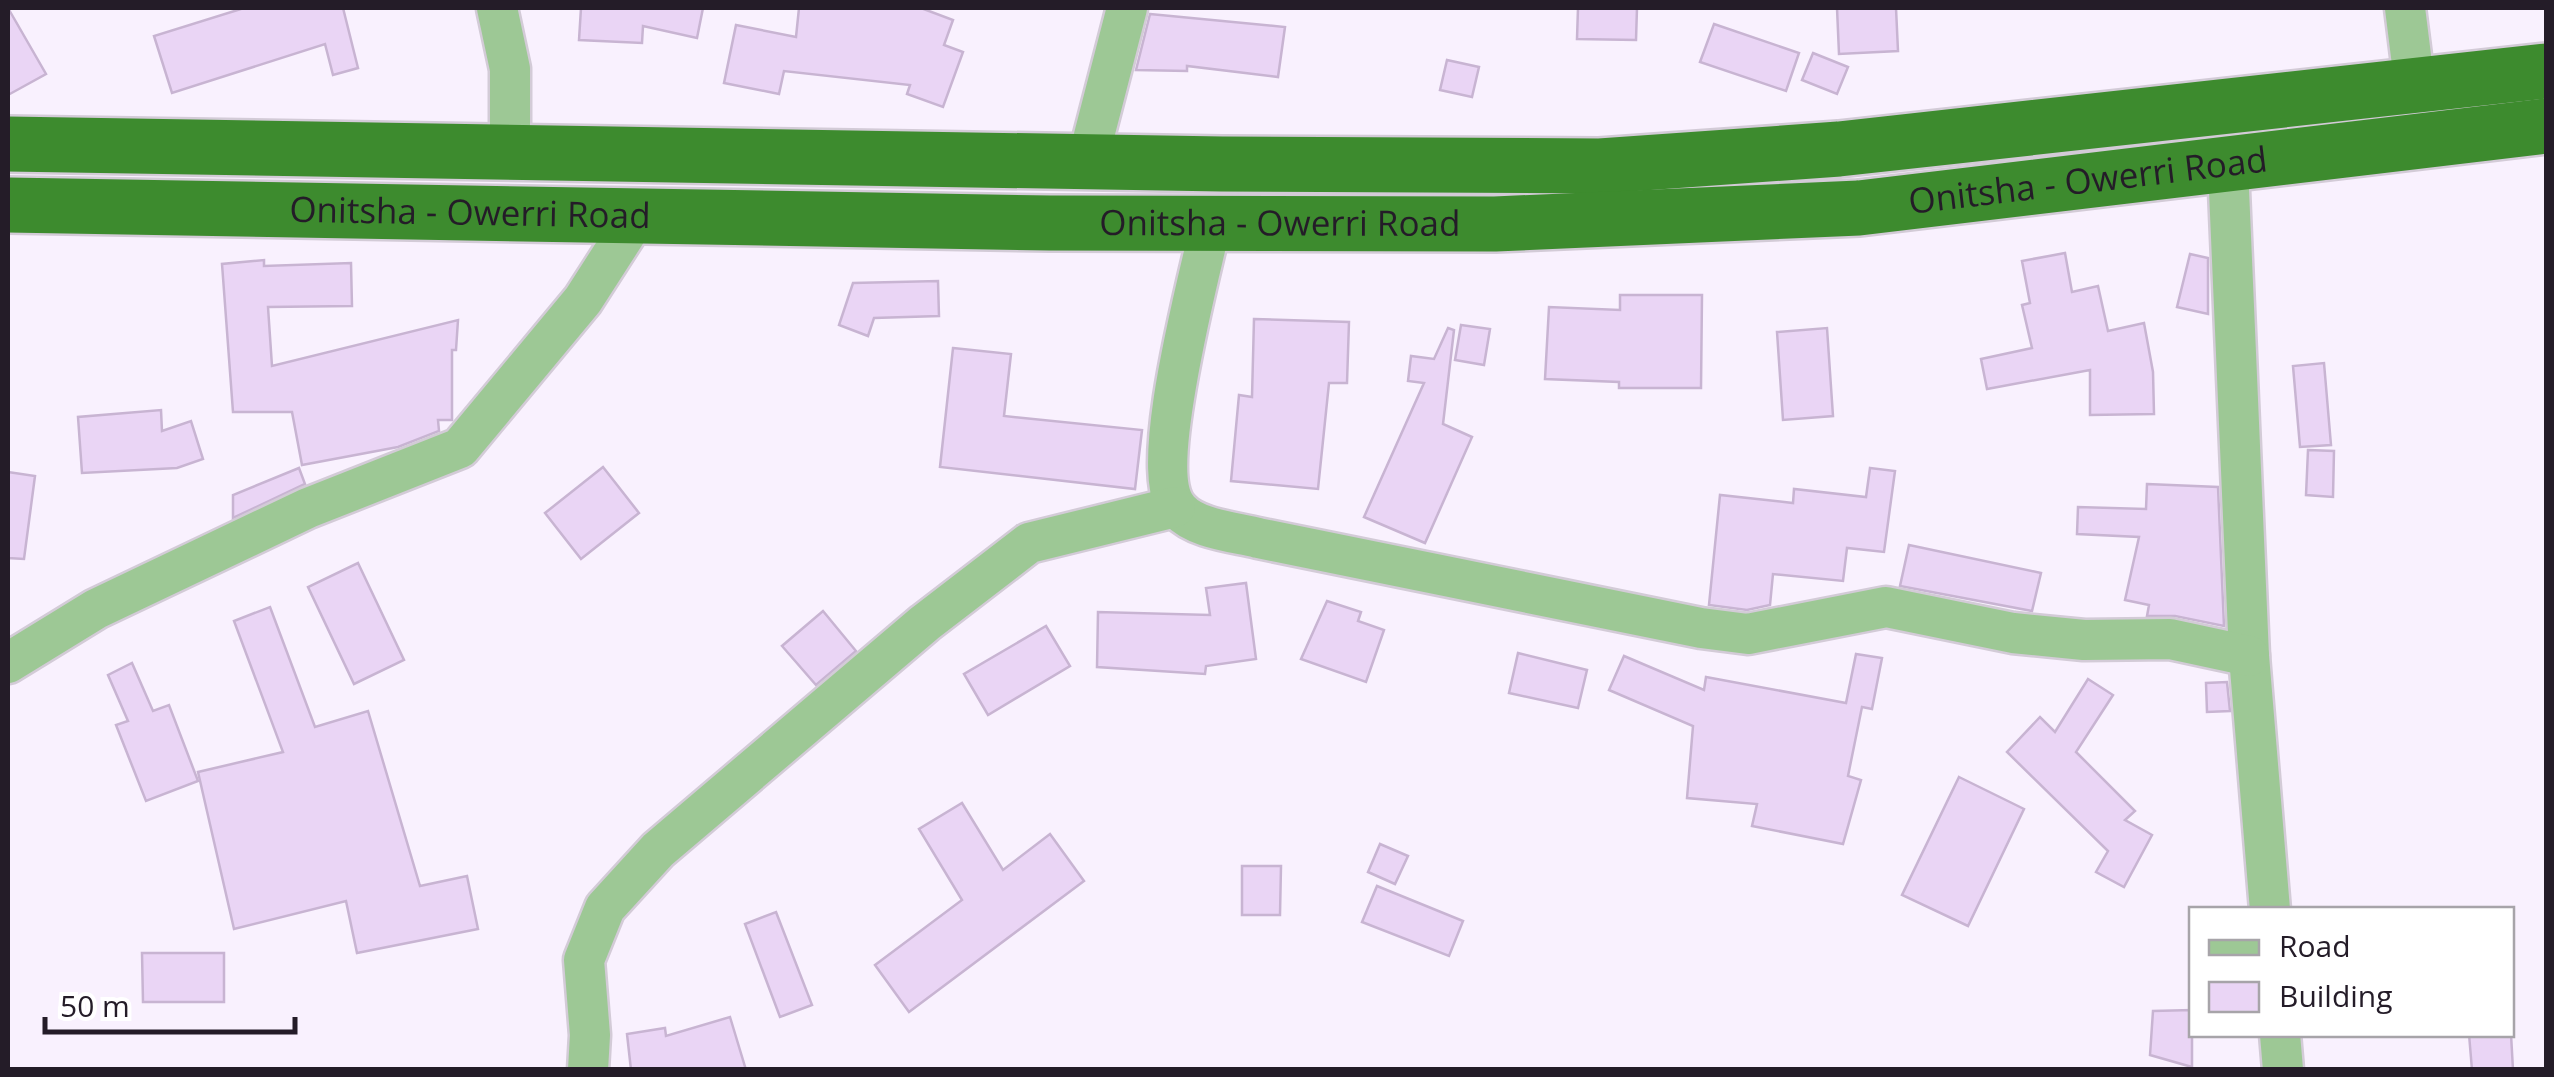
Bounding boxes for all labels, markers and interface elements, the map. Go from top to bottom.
street label: Onitsha - Owerri Road [1906,134,2270,224]
street label: Onitsha - Owerri Road [289,185,651,238]
street label: Onitsha - Owerri Road [1099,198,1461,246]
legend [2189,907,2514,1037]
text: Road [2279,925,2351,966]
scale bar [45,972,295,1034]
text: Building [2279,975,2393,1016]
text: 50 m [60,985,130,1026]

